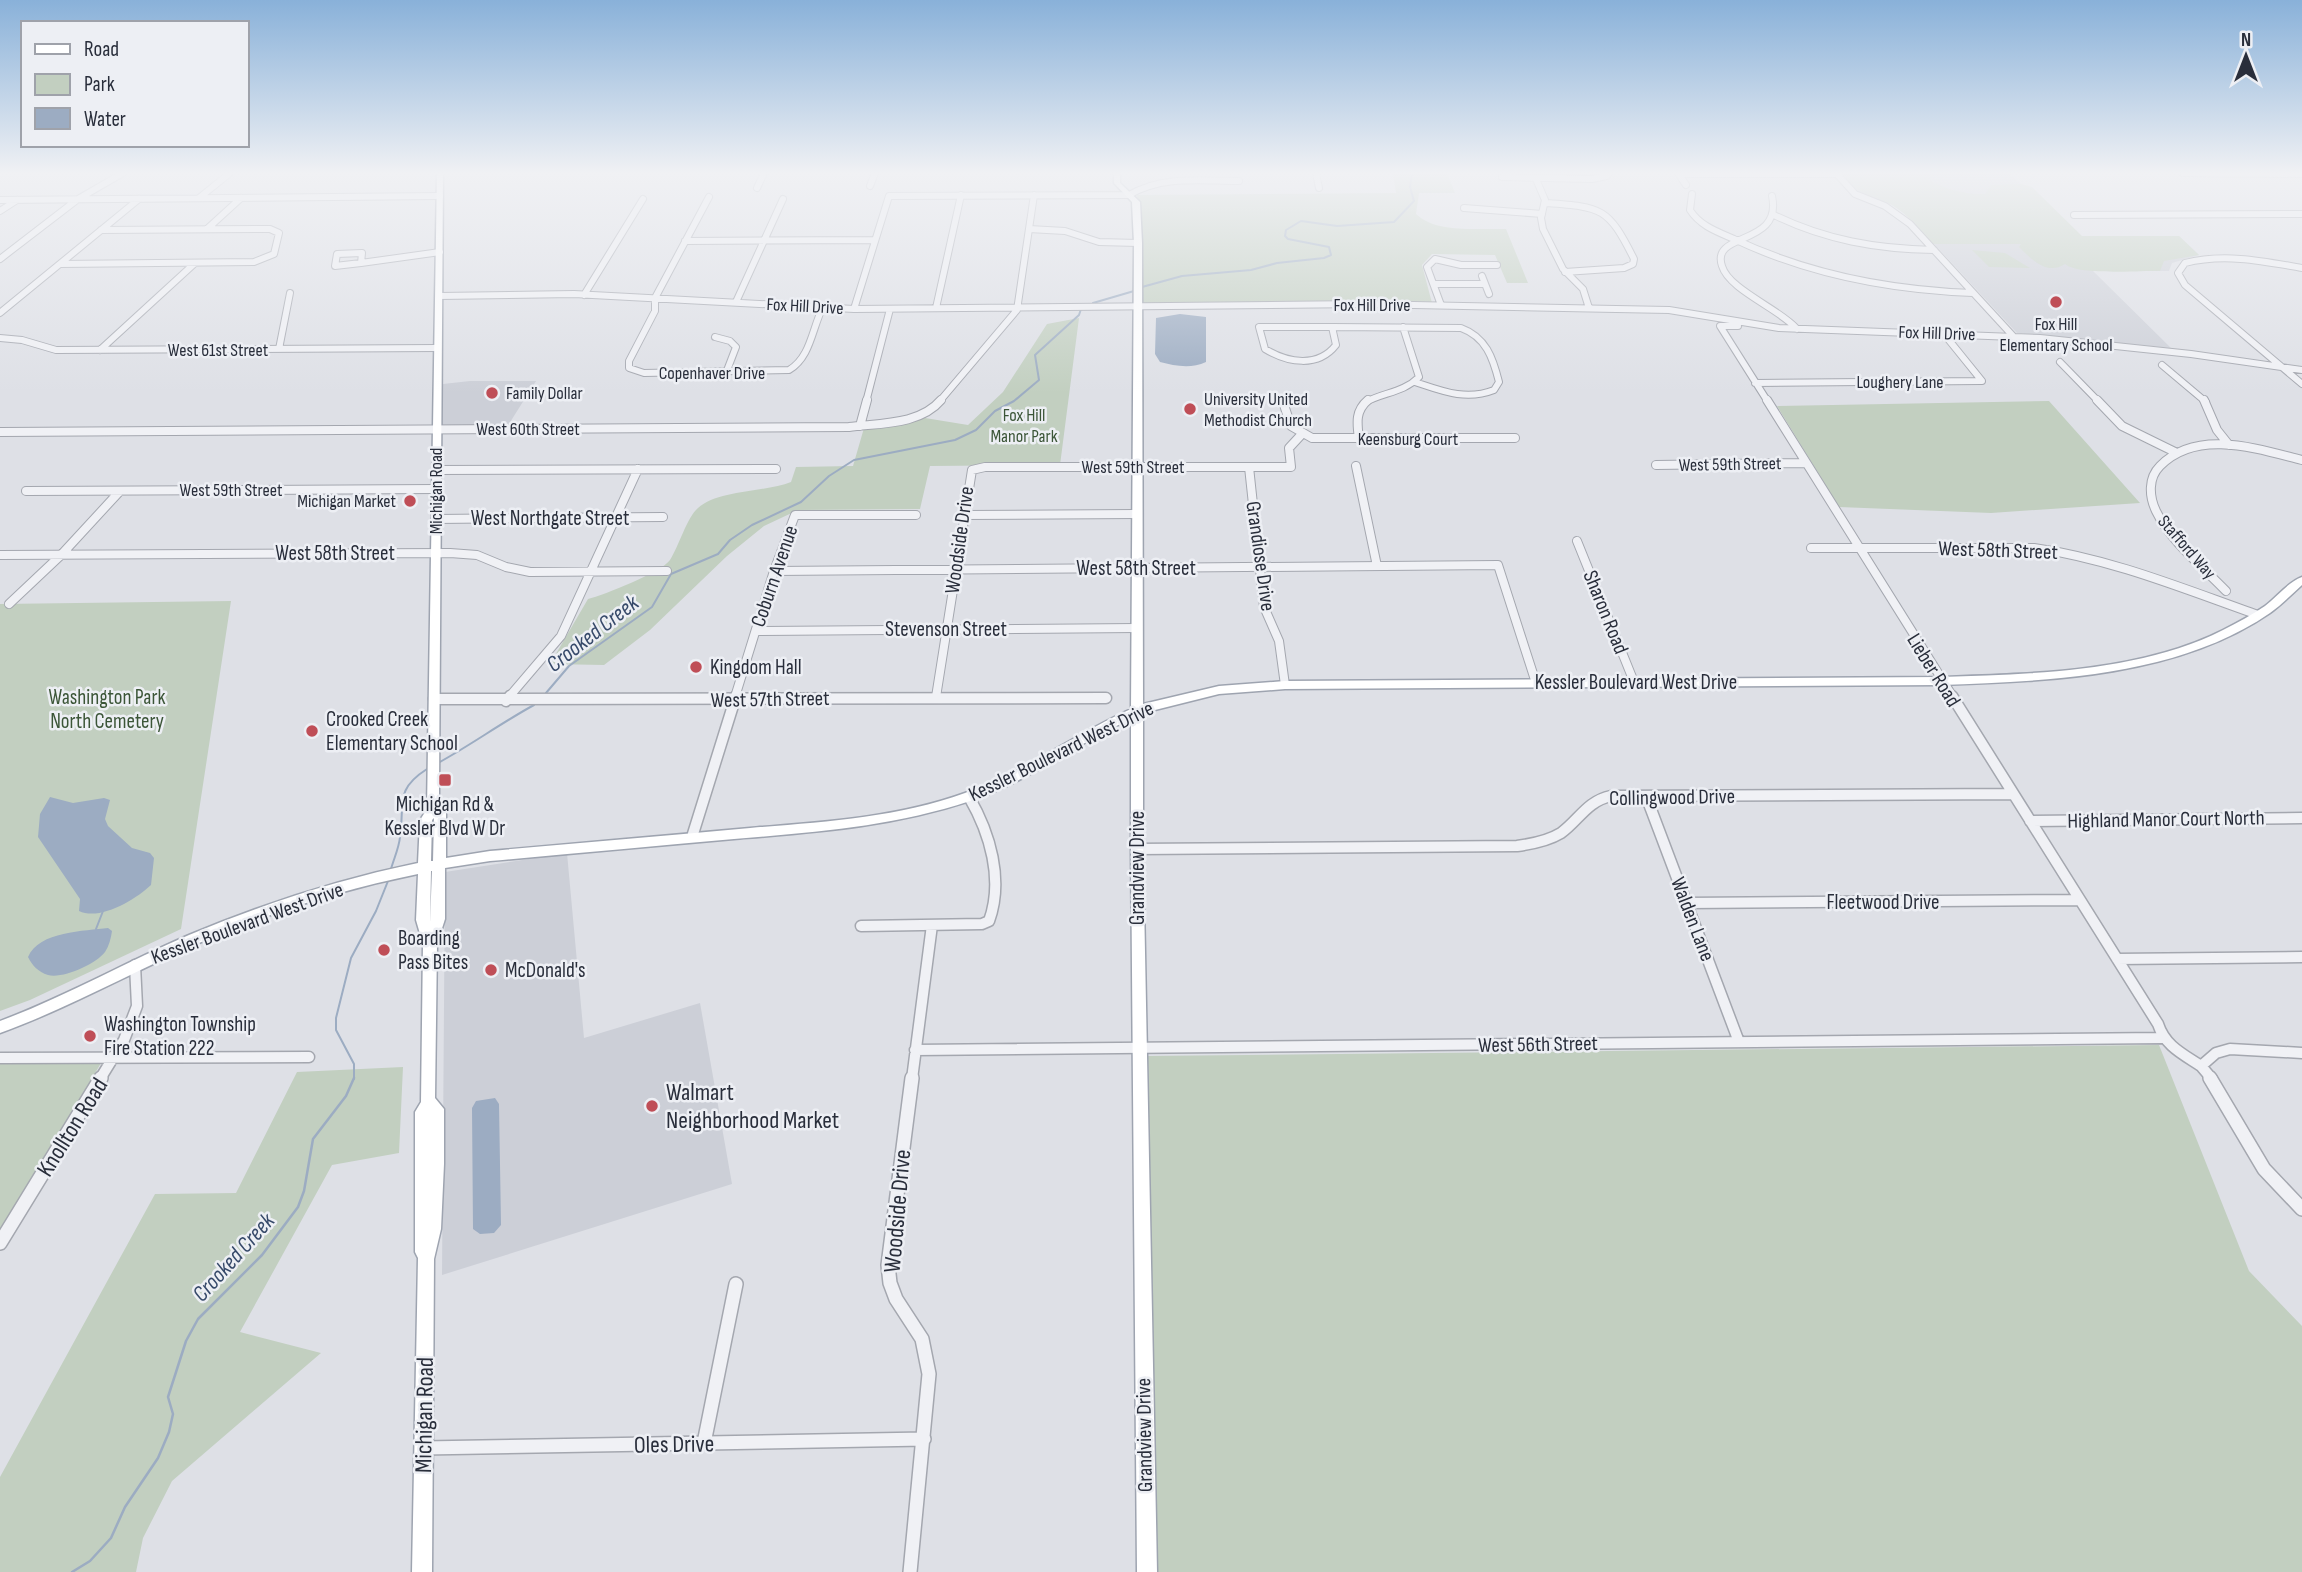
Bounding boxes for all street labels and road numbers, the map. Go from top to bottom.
street label: Fox Hill Drive [766,294,844,319]
street label: Fox Hill Drive [1334,295,1411,316]
street label: Fox Hill Drive [1898,322,1976,345]
street label: West 61st Street [168,340,269,361]
street label: Copenhaver Drive [659,363,765,384]
street label: Loughery Lane [1856,372,1944,393]
street label: West 60th Street [476,419,580,440]
street label: Keensburg Court [1358,429,1459,450]
street label: Michigan Road [426,448,447,534]
street label: West 59th Street [1678,453,1782,476]
street label: West 59th Street [1082,457,1185,478]
street label: West 59th Street [180,480,283,501]
street label: Woodside Drive [940,485,979,595]
street label: Grandiose Drive [1240,500,1281,613]
street label: West Northgate Street [471,506,629,531]
street label: Stafford Way [2153,511,2220,584]
street label: Coburn Avenue [745,522,804,630]
street label: West 58th Street [1938,536,2058,565]
street label: West 58th Street [275,541,395,566]
street label: West 58th Street [1076,556,1196,581]
street label: Sharon Road [1578,567,1634,658]
street label: Stevenson Street [885,617,1007,642]
street label: Lieber Road [1901,629,1966,712]
street label: Kessler Boulevard West Drive [1535,670,1737,695]
street label: West 57th Street [710,686,830,713]
street label: Kessler Boulevard West Drive [965,696,1158,807]
street label: Collingwood Drive [1609,784,1735,811]
street label: Highland Manor Court North [2067,805,2265,834]
street label: Grandview Drive [1125,811,1150,925]
street label: Walden Lane [1665,874,1720,965]
street label: Kessler Boulevard West Drive [148,877,347,970]
street label: Fleetwood Drive [1826,890,1940,915]
street label: West 56th Street [1478,1031,1598,1058]
street label: Knollton Road [31,1072,114,1182]
street label: Woodside Drive [878,1148,917,1274]
street label: Michigan Road [409,1357,440,1473]
street label: Grandview Drive [1131,1378,1158,1492]
street label: Oles Drive [634,1429,714,1460]

